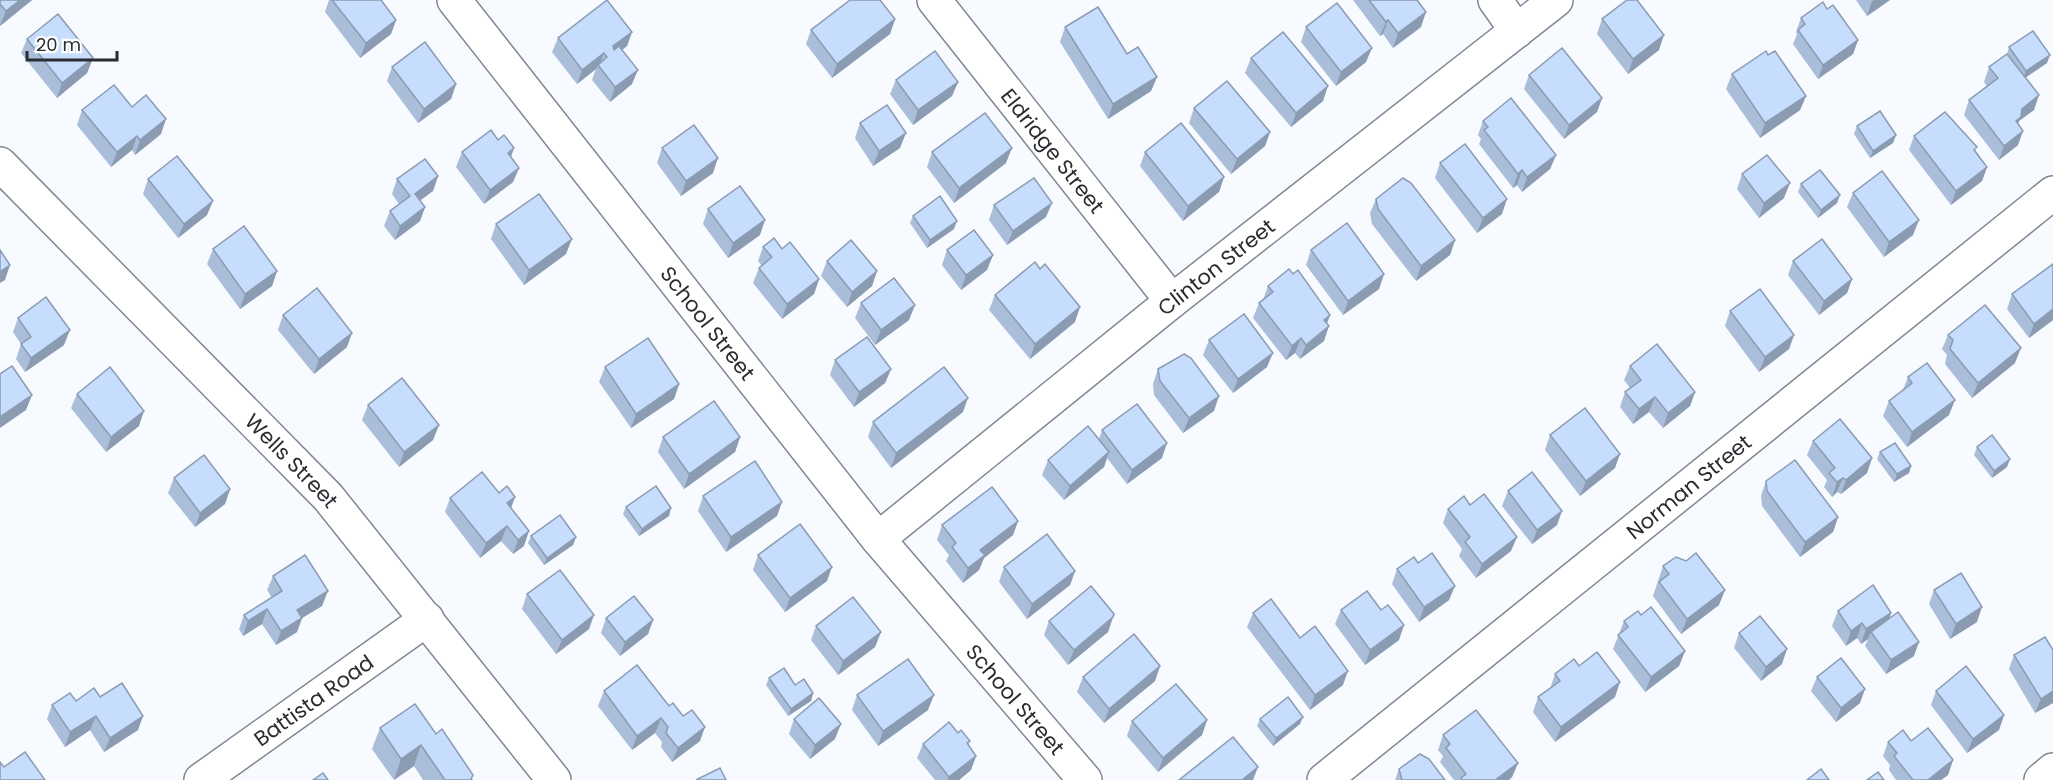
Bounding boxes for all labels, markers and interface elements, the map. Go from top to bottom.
scale bar [27,24,117,62]
text: 20 m [36,32,81,57]
street label: Eldridge Street [995,82,1112,219]
street label: Clinton Street [1151,211,1281,322]
street label: School Street [654,260,762,386]
street label: Wells Street [239,407,345,514]
street label: Norman Street [1620,427,1757,546]
street label: School Street [960,638,1072,761]
street label: Battista Road [248,647,379,753]

